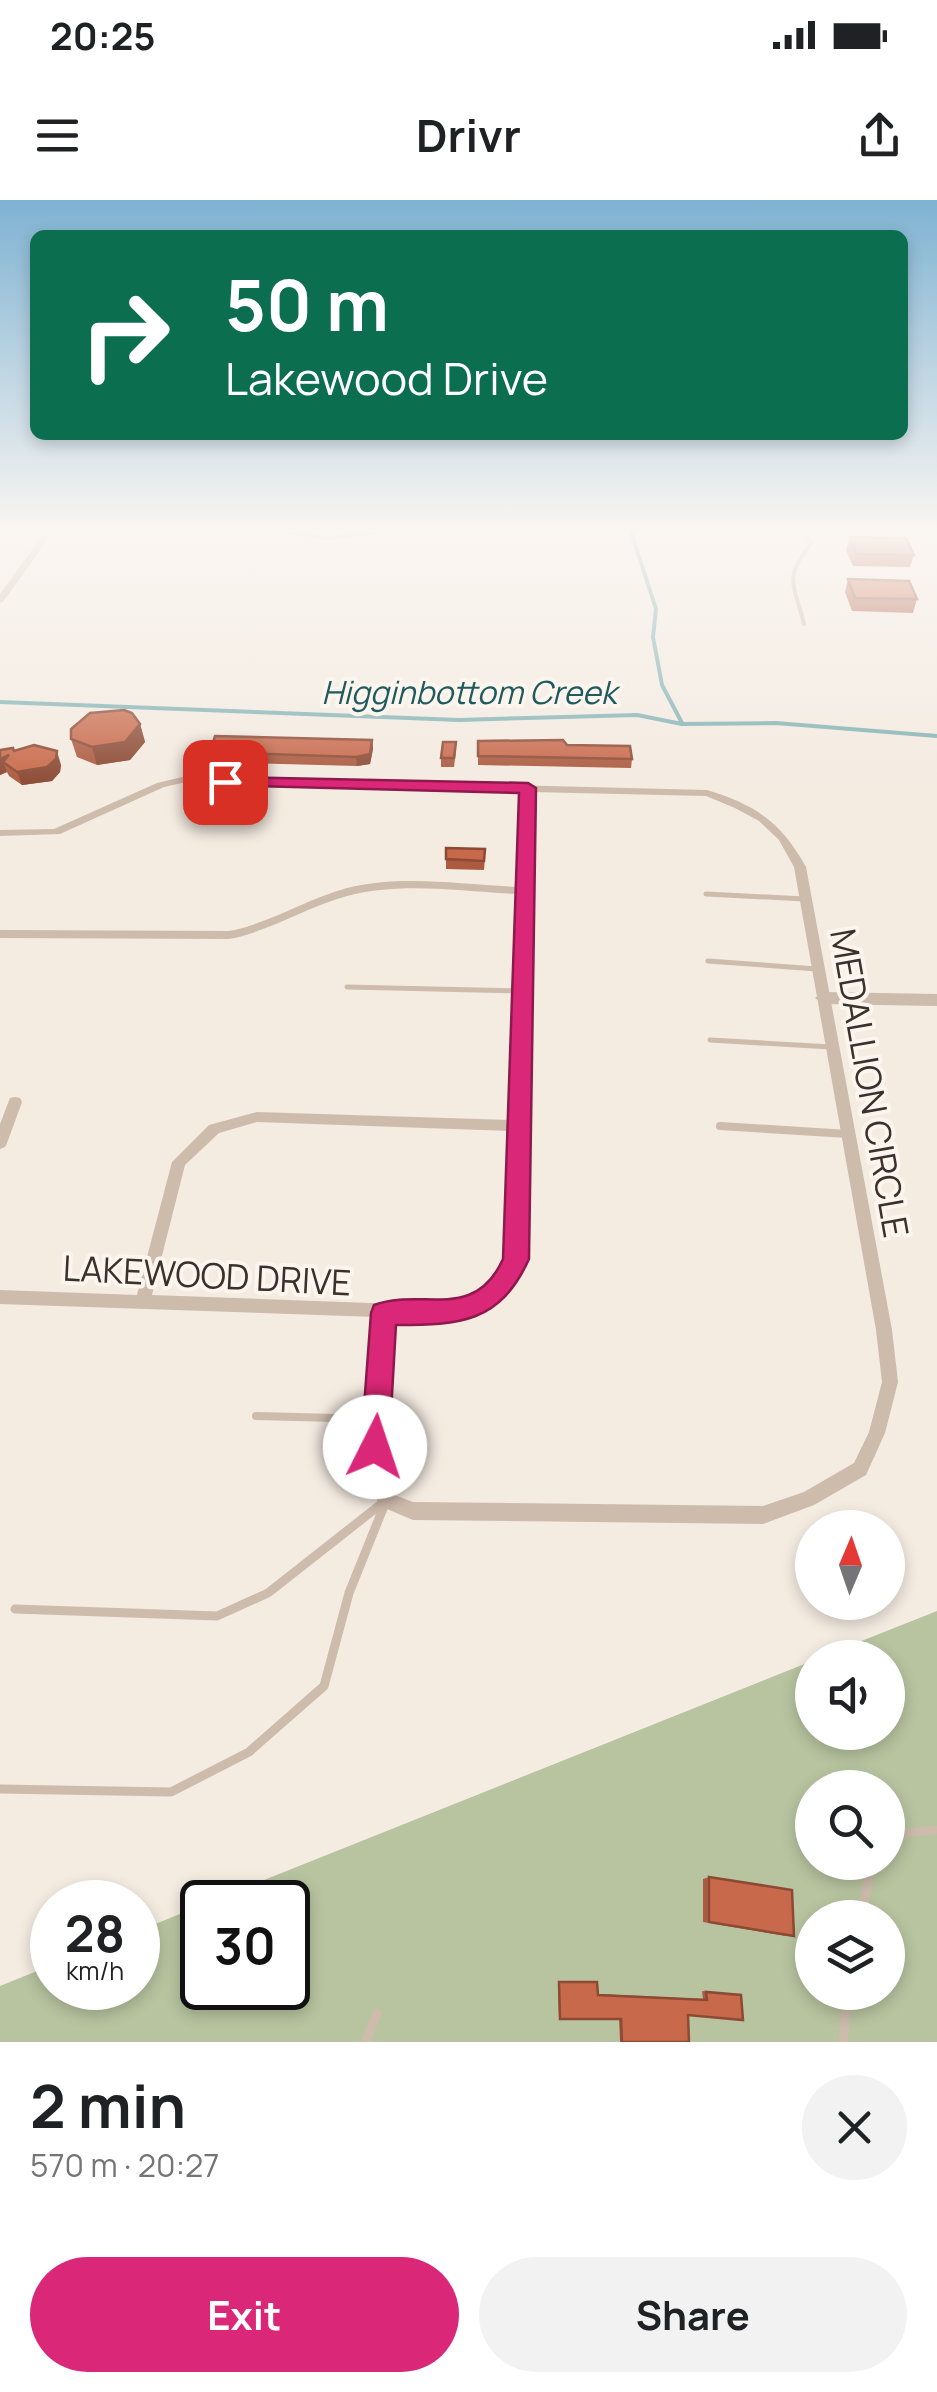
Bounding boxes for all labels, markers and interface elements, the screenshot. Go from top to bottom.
text: 20:25 [50,9,156,61]
text: Drivr [416,104,521,166]
icon: menu [30,108,85,163]
icon: share [852,108,907,163]
text: 50 m [225,256,389,352]
icon: right [60,270,190,400]
text: Lakewood Drive [225,347,548,409]
water label: Higginbottom Creek [321,670,621,714]
pin [183,740,268,825]
icon: arrive [198,755,253,810]
street label: MEDALLION CIRCLE [819,925,921,1241]
street label: LAKEWOOD DRIVE [62,1243,352,1307]
position arrow [323,1395,427,1499]
north arrow [795,1510,905,1620]
map controls [795,1510,905,2010]
button: sound [795,1640,905,1750]
button: search [795,1770,905,1880]
speed limit sign: 30 [180,1880,310,2010]
text: 28 [65,1899,125,1967]
button: layers [795,1900,905,2010]
text: km/h [66,1953,124,1988]
text: 2 min [30,2064,186,2146]
button: close [802,2075,907,2180]
text: 570 m · 20:27 [30,2143,219,2187]
button: Exit [30,2257,459,2372]
button: Share [479,2257,907,2372]

